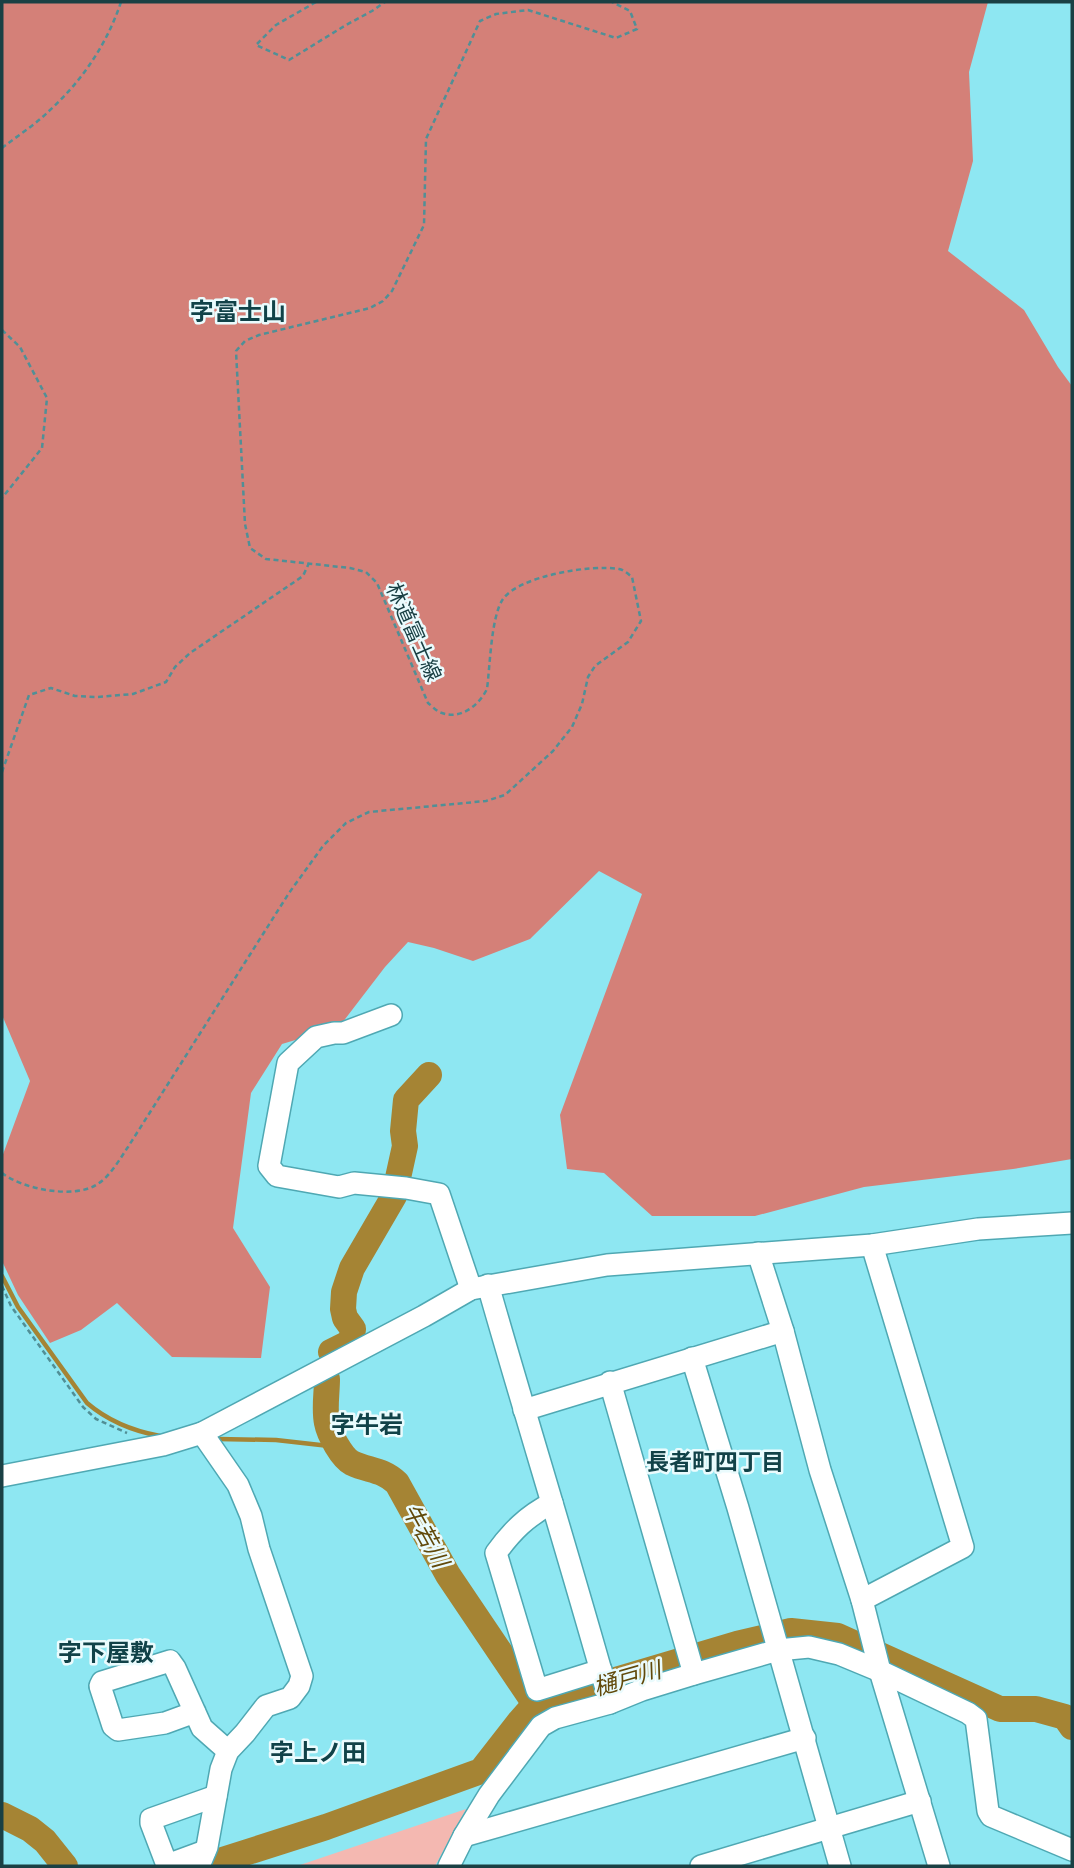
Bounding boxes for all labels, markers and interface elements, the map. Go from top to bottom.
district label: 字富士山 [190,297,286,326]
street label: 林道富士線 [381,579,447,685]
district label: 字牛岩 [331,1410,403,1439]
district label: 長者町四丁目 [646,1448,784,1475]
water label: 牛若川 [397,1498,456,1574]
district label: 字下屋敷 [58,1638,154,1667]
water label: 樋戸川 [590,1655,667,1700]
district label: 字上ノ田 [270,1738,366,1767]

